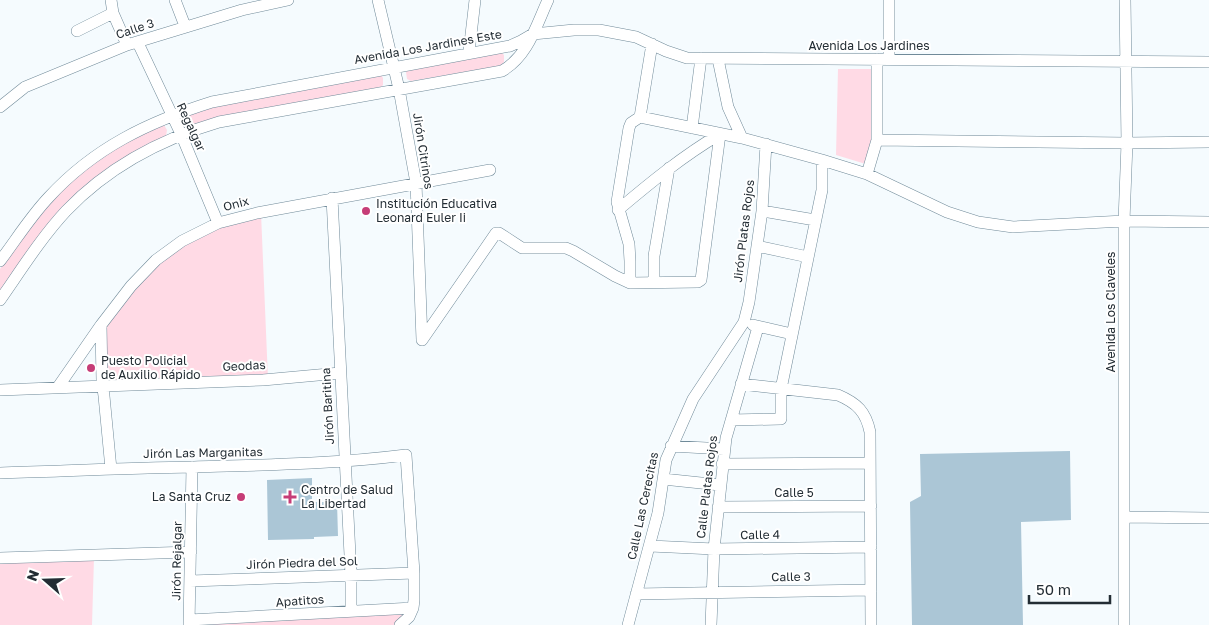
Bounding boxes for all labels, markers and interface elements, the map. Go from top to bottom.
street label: Calle 3 [114,15,156,42]
street label: Avenida Los Jardines Este [353,26,503,67]
street label: Avenida Los Jardines [808,38,930,53]
street label: Regalgar [174,100,209,154]
street label: Jirón Citrinos [410,112,437,190]
street label: Jirón Platas Rojos [730,179,757,283]
street label: Onix [221,193,251,214]
place label: Institución Educativa Leonard Euler Ii [376,196,497,225]
marker: Institución Educativa Leonard Euler Ii [360,205,372,217]
street label: Avenida Los Claveles [1103,252,1118,372]
place label: Puesto Policial de Auxilio Rápido [101,353,200,382]
street label: Geodas [222,357,266,374]
marker: Puesto Policial de Auxilio Rápido [85,362,97,374]
street label: Jirón Baritina [318,367,337,445]
street label: Calle Platas Rojos [693,435,720,539]
street label: Jirón Las Marganitas [143,444,263,461]
street label: Calle Las Cerecitas [624,451,661,561]
place label: Centro de Salud La Libertad [301,482,393,511]
street label: Calle 5 [774,485,814,500]
place label: La Santa Cruz [152,489,231,504]
marker: Centro de Salud La Libertad [283,490,297,504]
marker: La Santa Cruz [235,491,247,503]
street label: Jirón Rejalgar [168,521,185,601]
street label: Calle 4 [740,527,780,542]
street label: Jirón Piedra del Sol [246,553,358,572]
north arrow [20,555,70,605]
text: N [23,567,42,583]
street label: Calle 3 [771,569,811,584]
scale bar [1029,572,1110,604]
text: 50 m [1036,580,1071,598]
street label: Apatitos [275,591,325,610]

